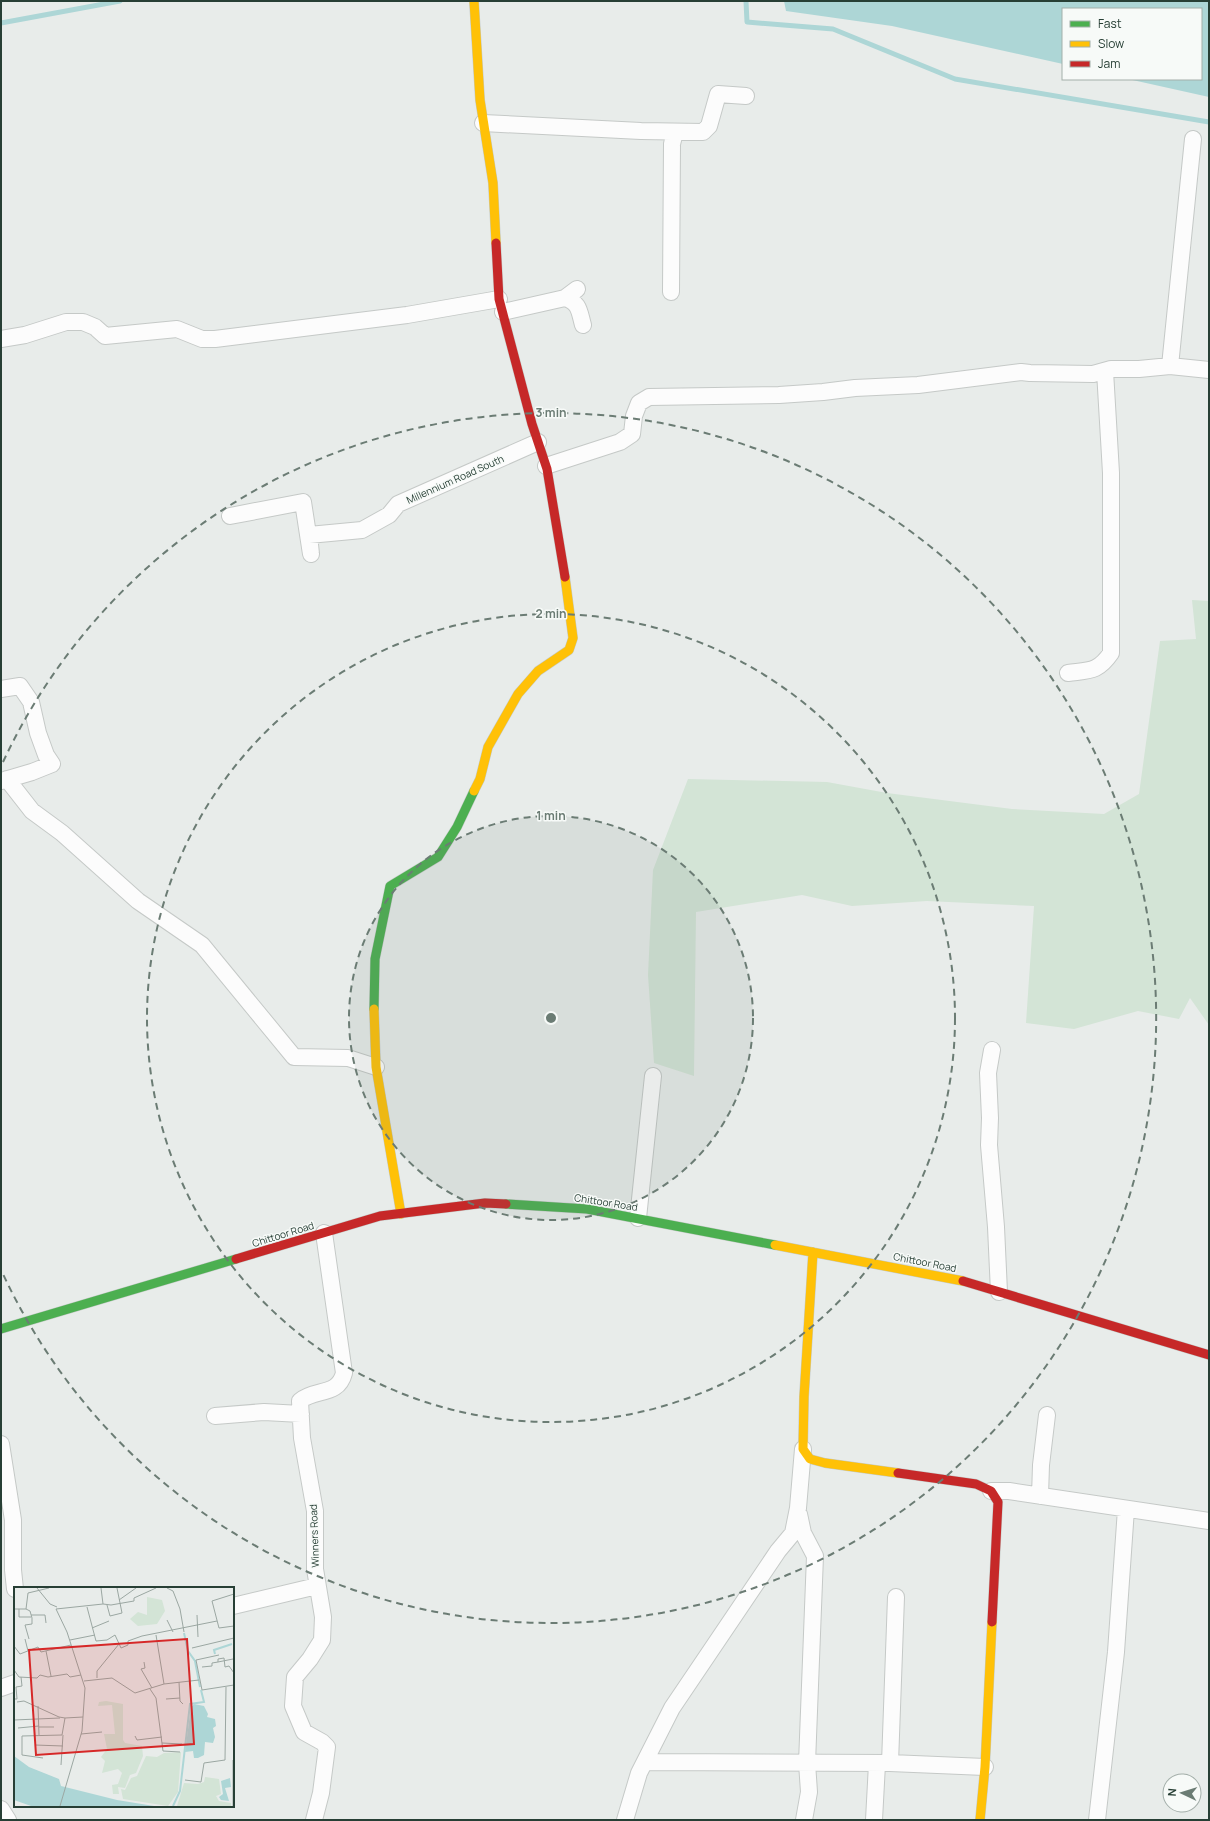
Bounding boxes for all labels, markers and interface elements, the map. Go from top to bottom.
legend [1062,8,1202,80]
text: Fast [1098,15,1122,32]
text: Slow [1098,35,1124,52]
text: Jam [1098,55,1120,72]
text: 3 min [535,404,567,421]
street label: Millennium Road South [404,451,506,507]
text: 2 min [535,605,567,622]
text: 1 min [536,807,566,824]
centre of rings [544,1011,558,1025]
street label: Chittoor Road [573,1190,639,1214]
street label: Chittoor Road [250,1218,316,1250]
street label: Chittoor Road [892,1249,958,1275]
street label: Winners Road [306,1504,322,1568]
inset map [14,1587,234,1807]
north arrow [1162,1773,1202,1813]
text: N [1164,1788,1179,1797]

